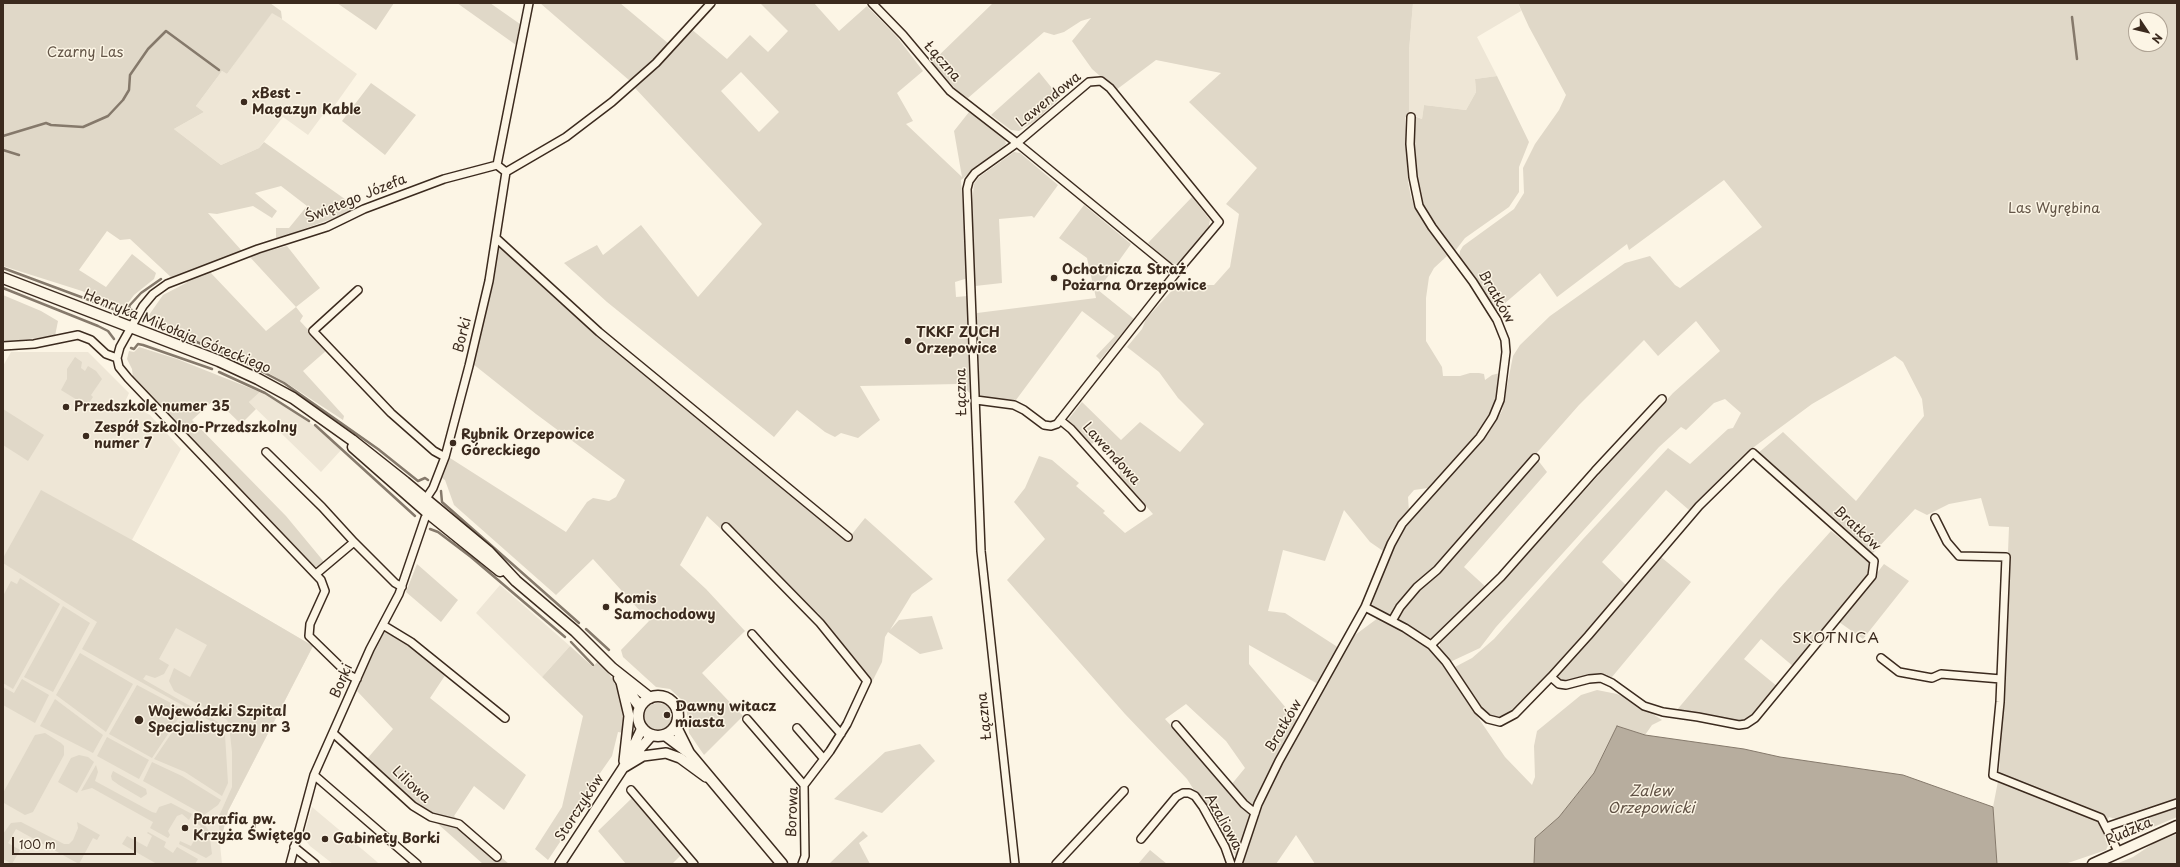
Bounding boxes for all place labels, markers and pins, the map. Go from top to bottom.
place label: xBest - Magazyn Kable [252,86,361,118]
marker: xBest - Magazyn Kable [239,97,249,107]
place label: Ochotnicza Straż Pożarna Orzepowice [1062,262,1207,294]
marker: Ochotnicza Straż Pożarna Orzepowice [1049,273,1059,283]
place label: TKKF ZUCH Orzepowice [916,325,1000,358]
marker: TKKF ZUCH Orzepowice [903,336,913,346]
place label: Przedszkole numer 35 [74,399,230,415]
marker: Przedszkole numer 35 [61,402,71,412]
place label: Zespół Szkolno-Przedszkolny numer 7 [94,420,297,452]
place label: Rybnik Orzepowice Góreckiego [461,427,594,460]
marker: Zespół Szkolno-Przedszkolny numer 7 [81,431,91,441]
marker: Rybnik Orzepowice Góreckiego [448,438,458,448]
place label: Komis Samochodowy [614,591,715,624]
marker: Komis Samochodowy [601,602,611,612]
place label: Dawny witacz miasta [675,699,776,732]
place label: Wojewódzki Szpital Specjalistyczny nr 3 [148,704,290,736]
marker: Dawny witacz miasta [662,710,672,720]
marker: Wojewódzki Szpital Specjalistyczny nr 3 [133,714,145,726]
place label: Parafia pw. Krzyża Świętego [193,812,311,844]
marker: Parafia pw. Krzyża Świętego [180,823,190,833]
place label: Gabinety Borki [333,831,440,847]
marker: Gabinety Borki [320,834,330,844]

